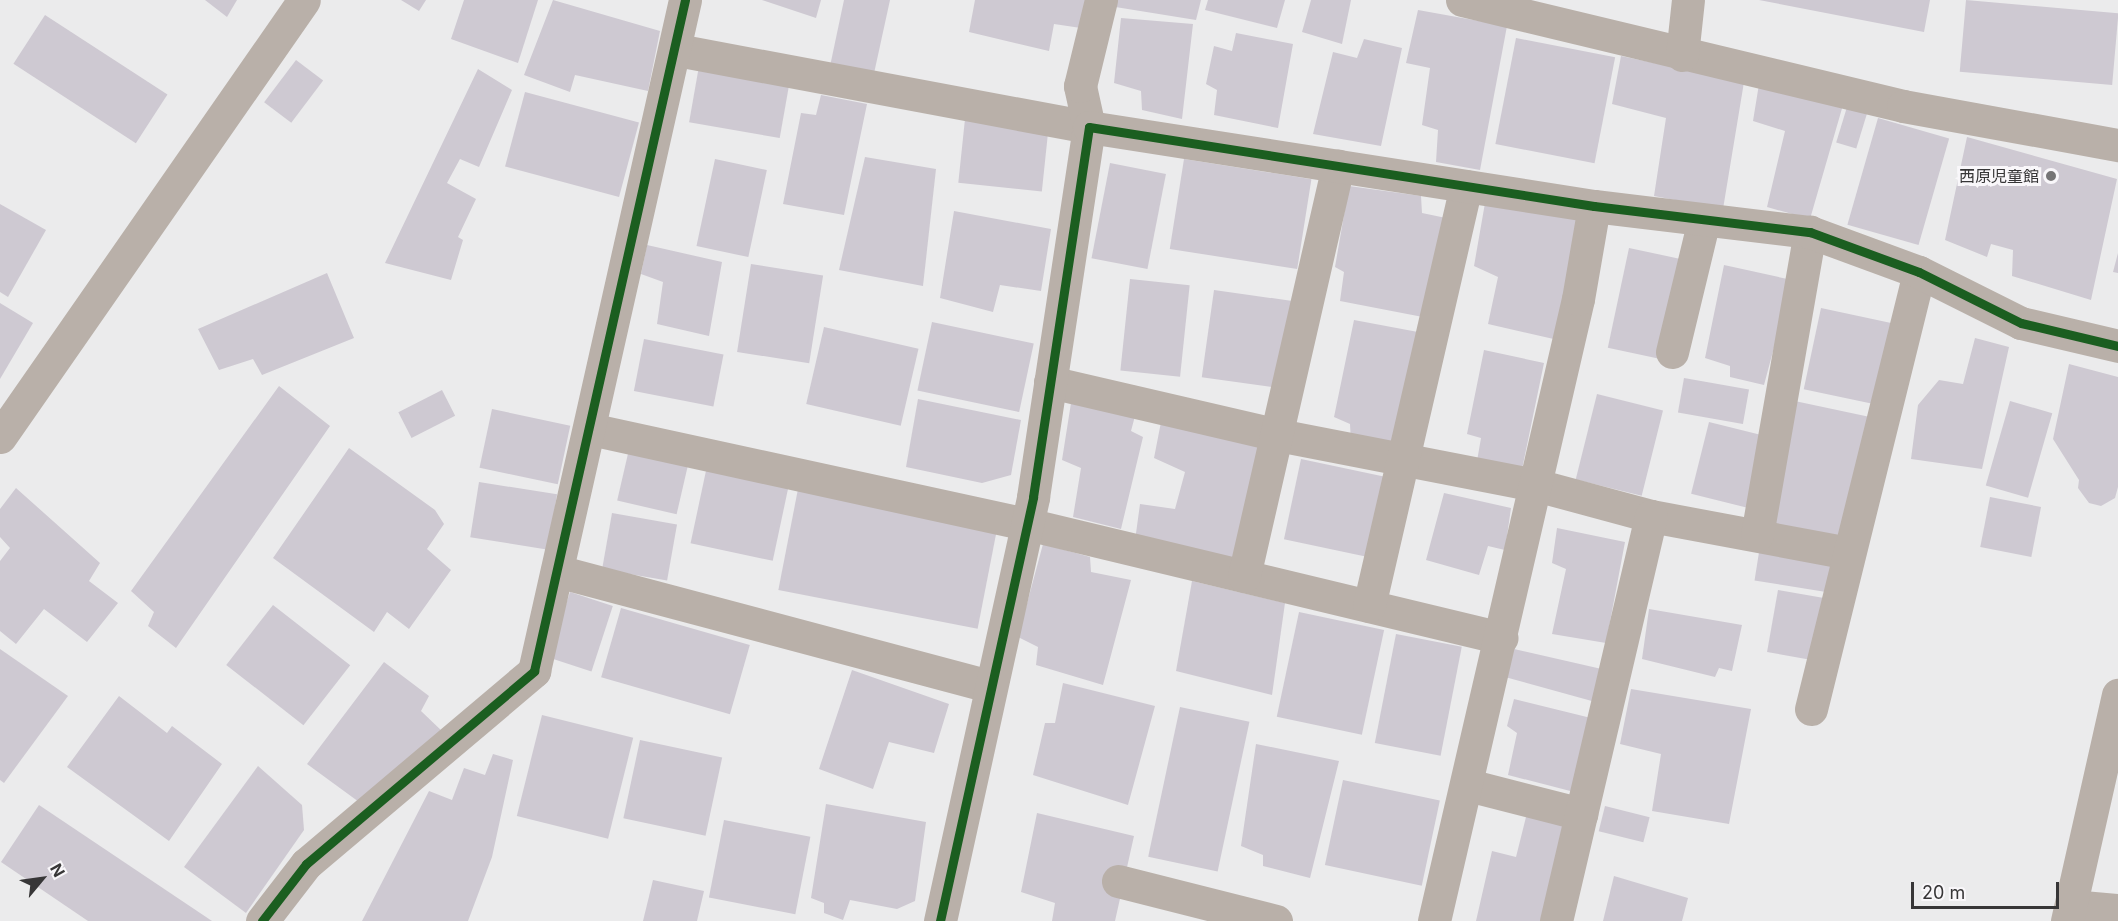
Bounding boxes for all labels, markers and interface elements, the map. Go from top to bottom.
place label: 西原児童館 [1959,166,2039,186]
marker: 西原児童館 [2044,169,2058,183]
north arrow [12,849,72,909]
text: N [46,860,69,880]
scale bar [1914,870,2062,908]
text: 20 m [1922,882,1965,903]

